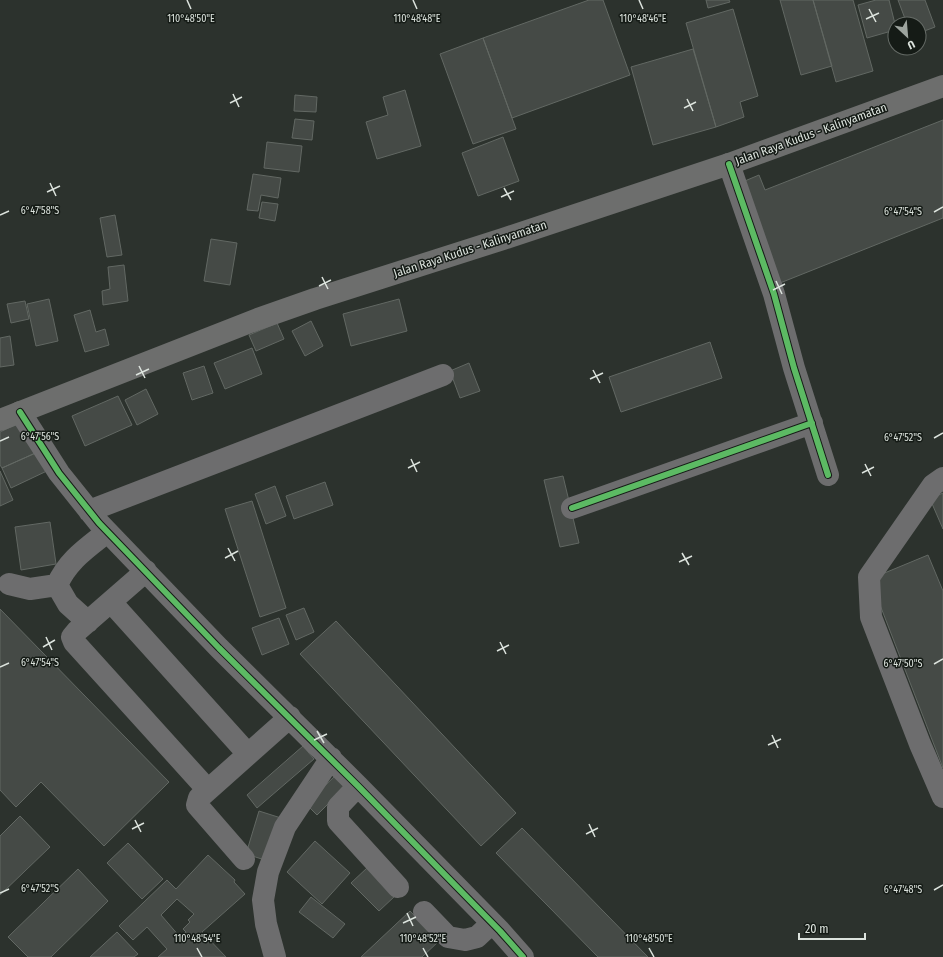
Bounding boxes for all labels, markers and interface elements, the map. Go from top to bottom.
text: 110°48'50"E [167,13,215,25]
text: 110°48'48"E [393,13,441,25]
text: 110°48'46"E [620,13,667,25]
north arrow [887,16,927,56]
text: U [905,37,917,52]
street label: Jalan Raya Kudus - Kalinyamatan [733,100,889,168]
text: 6°47'58"S [21,205,59,217]
text: 6°47'54"S [884,206,922,218]
street label: Jalan Raya Kudus - Kalinyamatan [392,218,548,280]
text: 6°47'56"S [21,431,59,443]
text: 6°47'52"S [884,432,922,444]
text: 6°47'54"S [21,657,59,669]
text: 6°47'50"S [884,658,922,670]
text: 6°47'52"S [21,883,59,895]
text: 6°47'48"S [884,884,922,896]
scale bar [799,915,865,941]
text: 20 m [805,922,829,936]
text: 110°48'54"E [174,933,221,945]
text: 110°48'52"E [400,933,447,945]
text: 110°48'50"E [625,933,673,945]

